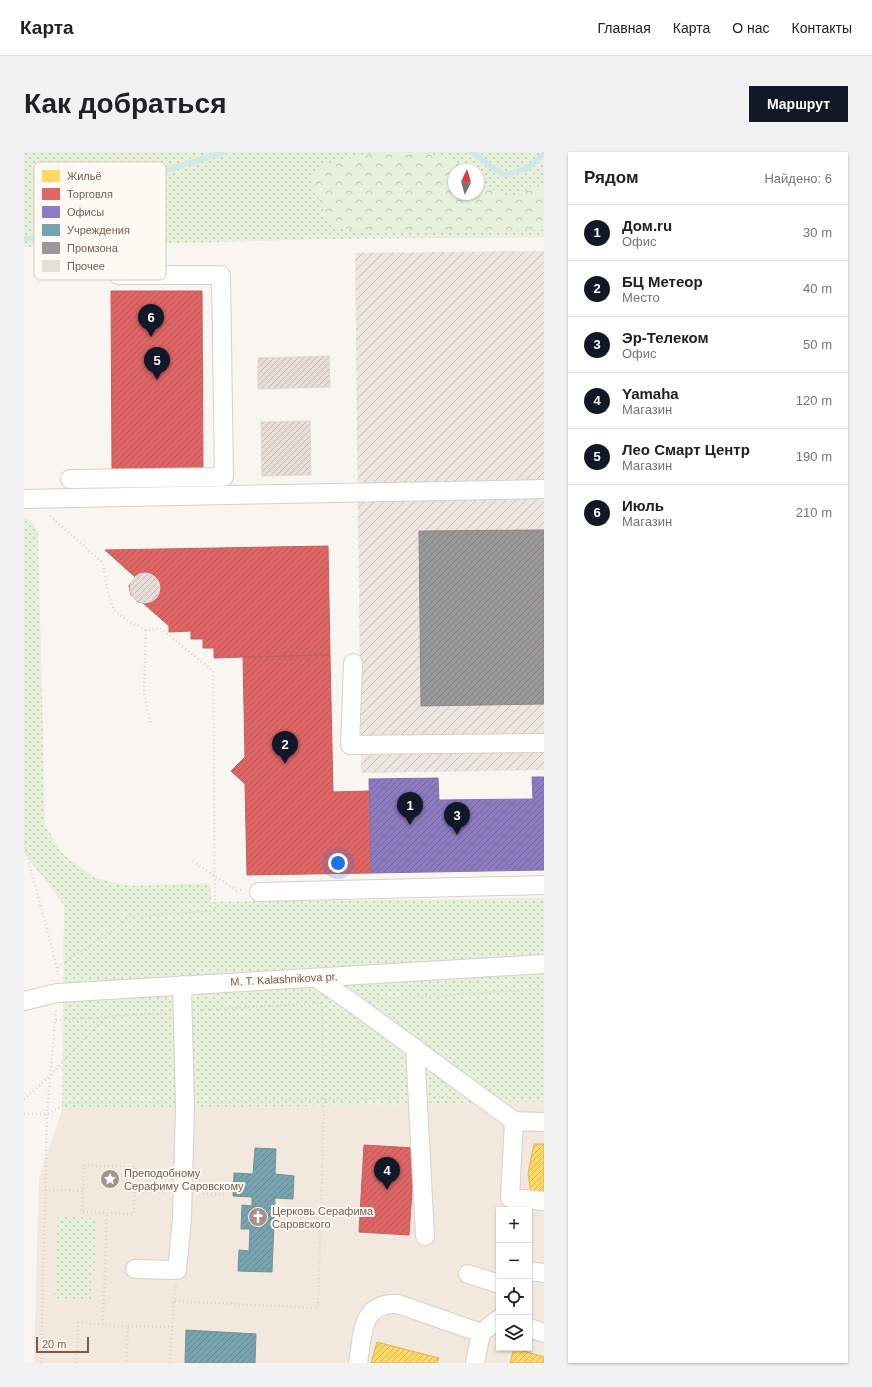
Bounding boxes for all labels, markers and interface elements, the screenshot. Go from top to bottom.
text: Карта [20,17,74,38]
text: Главная [597,20,651,36]
text: Карта [673,20,710,36]
text: О нас [732,20,770,36]
text: Контакты [792,20,852,36]
button: Маршрут [749,86,848,122]
text: Как добраться [24,88,226,119]
legend [34,162,166,280]
north arrow [448,164,484,200]
text: Рядом [584,168,639,187]
text: Жильё [67,170,102,182]
text: Найдено: 6 [764,171,832,186]
text: Торговля [67,188,113,200]
text: Офисы [67,206,104,218]
text: Дом.ru [622,217,672,234]
text: Учреждения [67,224,130,236]
text: 1 [593,225,601,240]
text: 30 m [803,225,832,240]
text: Офис [622,234,657,249]
text: Промзона [67,242,119,254]
text: Прочее [67,260,105,272]
text: БЦ Метеор [622,273,703,290]
text: 2 [593,281,601,296]
text: 40 m [803,281,832,296]
text: Место [622,290,660,305]
pin: 6 [138,304,164,337]
text: Эр-Телеком [622,329,709,346]
text: 3 [593,337,601,352]
text: 50 m [803,337,832,352]
text: Офис [622,346,657,361]
pin: 5 [144,347,170,380]
text: Yamaha [622,385,679,402]
text: 4 [593,393,601,408]
text: 120 m [796,393,832,408]
text: Магазин [622,402,672,417]
text: Лео Смарт Центр [622,441,750,458]
text: 5 [593,449,601,464]
text: 190 m [796,449,832,464]
text: Магазин [622,458,672,473]
text: Июль [622,497,664,514]
text: 6 [593,505,601,520]
text: 210 m [796,505,832,520]
text: Магазин [622,514,672,529]
pin: 2 [272,731,298,764]
pin: 1 [397,792,423,825]
pin: 3 [444,802,470,835]
your location [328,853,348,873]
street label: M. T. Kalashnikova pr. [230,970,338,988]
pin: 4 [374,1157,400,1190]
place label: Преподобному Серафиму Саровскому [124,1167,244,1192]
place icon: Преподобному Серафиму Саровскому [99,1168,121,1190]
place label: Церковь Серафима Саровского [272,1205,374,1230]
church icon: Церковь Серафима Саровского [247,1206,269,1228]
map controls [496,1207,532,1351]
button: + [496,1207,532,1243]
button: − [496,1243,532,1279]
button: locate [496,1279,532,1315]
button: layers [496,1315,532,1351]
scale bar [36,1335,89,1354]
text: 20 m [42,1338,66,1350]

